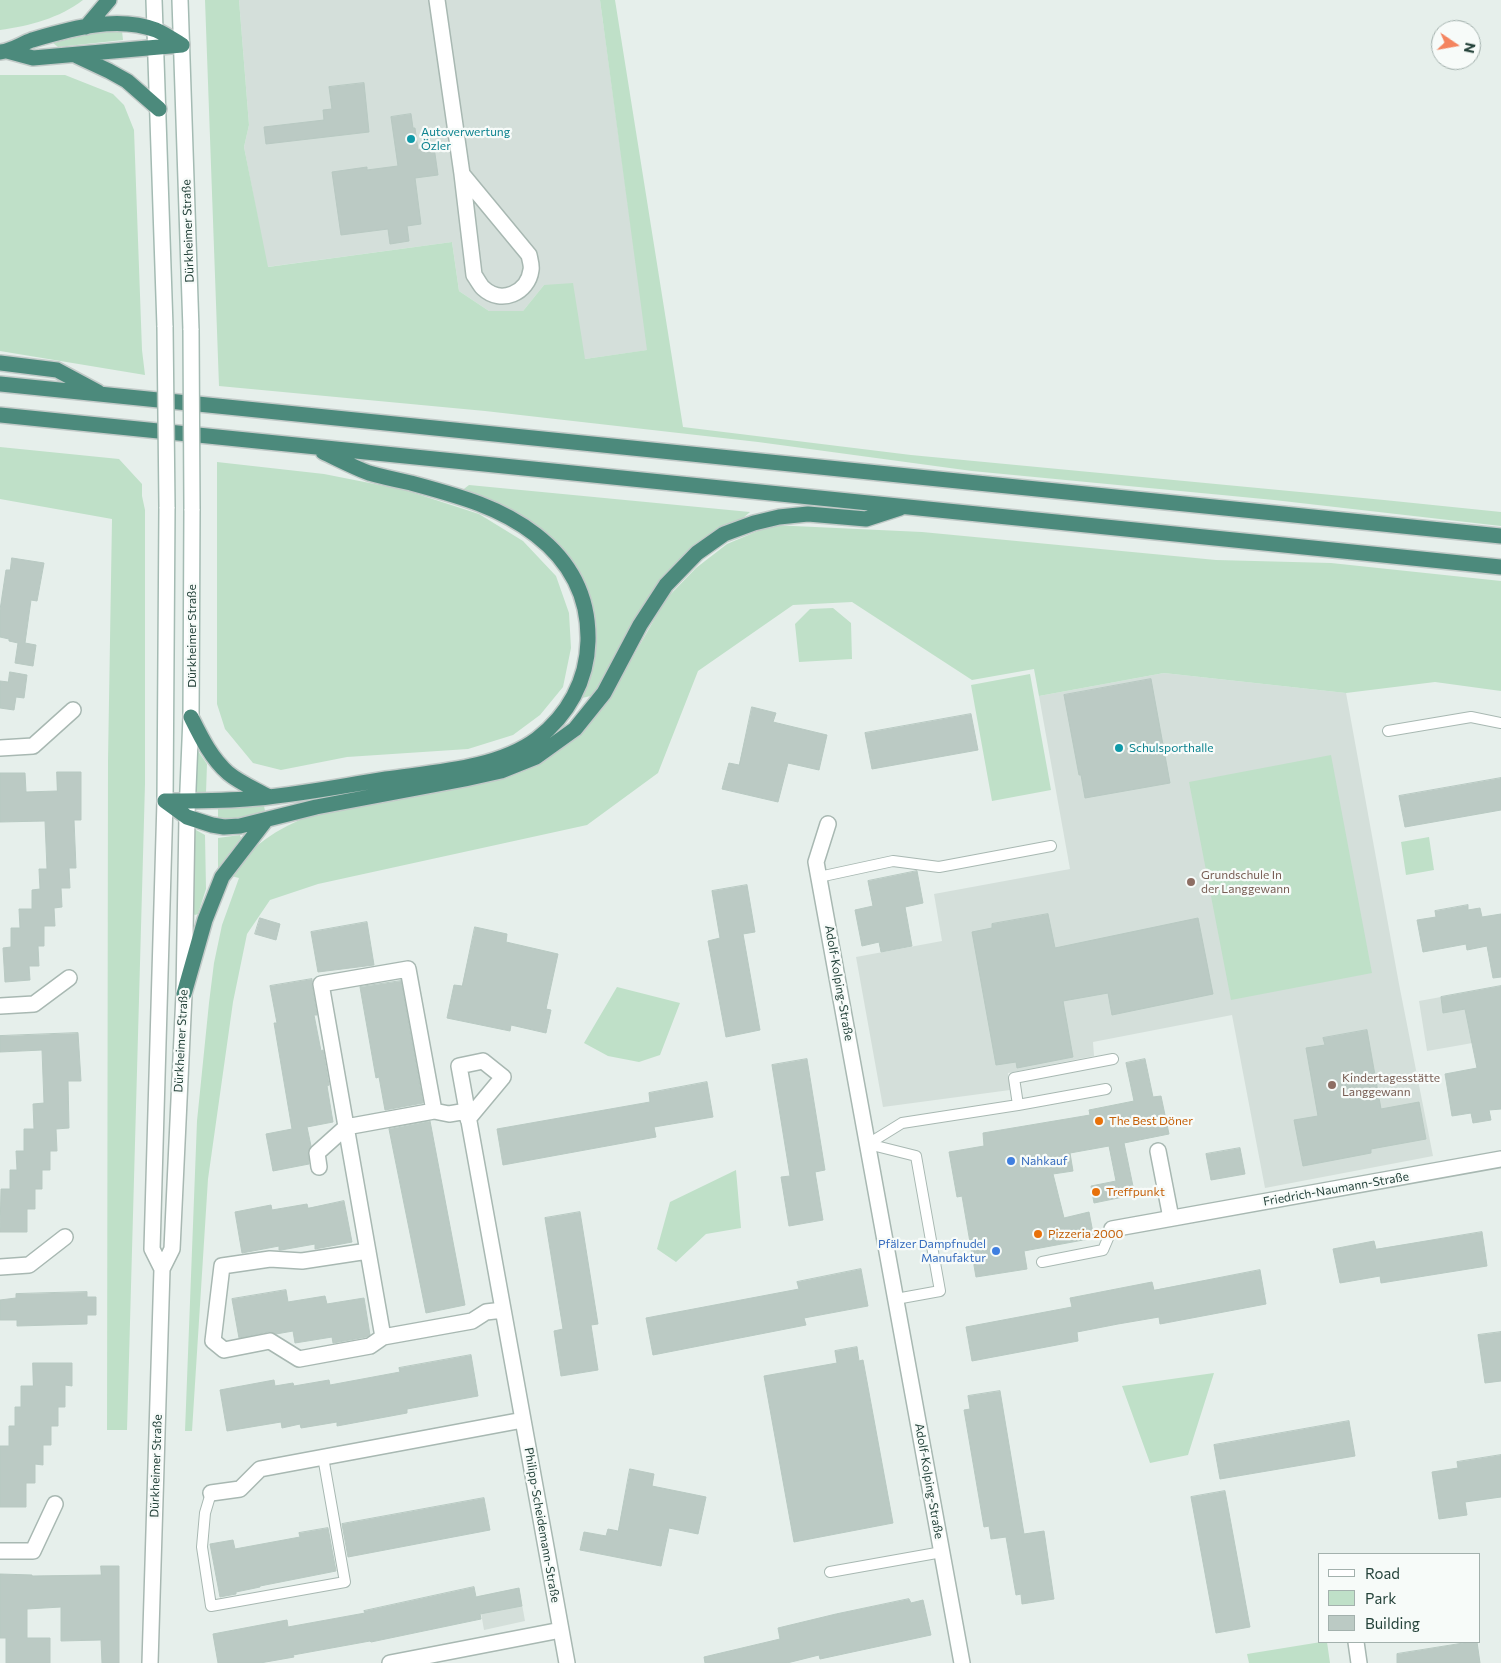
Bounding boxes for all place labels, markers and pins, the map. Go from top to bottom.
place label: Autoverwertung Özler [421,125,510,153]
marker: Autoverwertung Özler [405,133,417,145]
place label: Schulsporthalle [1129,741,1214,755]
marker: Schulsporthalle [1113,742,1125,754]
place label: Grundschule In der Langgewann [1201,868,1290,896]
marker: Grundschule In der Langgewann [1185,876,1197,888]
place label: Kindertagesstätte Langgewann [1342,1071,1440,1099]
marker: Kindertagesstätte Langgewann [1326,1079,1338,1091]
place label: The Best Döner [1109,1114,1193,1128]
marker: The Best Döner [1093,1115,1105,1127]
place label: Nahkauf [1021,1154,1067,1168]
marker: Nahkauf [1005,1155,1017,1167]
place label: Treffpunkt [1106,1185,1165,1199]
marker: Treffpunkt [1090,1186,1102,1198]
place label: Pizzeria 2000 [1048,1227,1123,1241]
marker: Pizzeria 2000 [1032,1228,1044,1240]
place label: Pfälzer Dampfnudel Manufaktur [878,1237,986,1265]
marker: Pfälzer Dampfnudel Manufaktur [990,1245,1002,1257]

